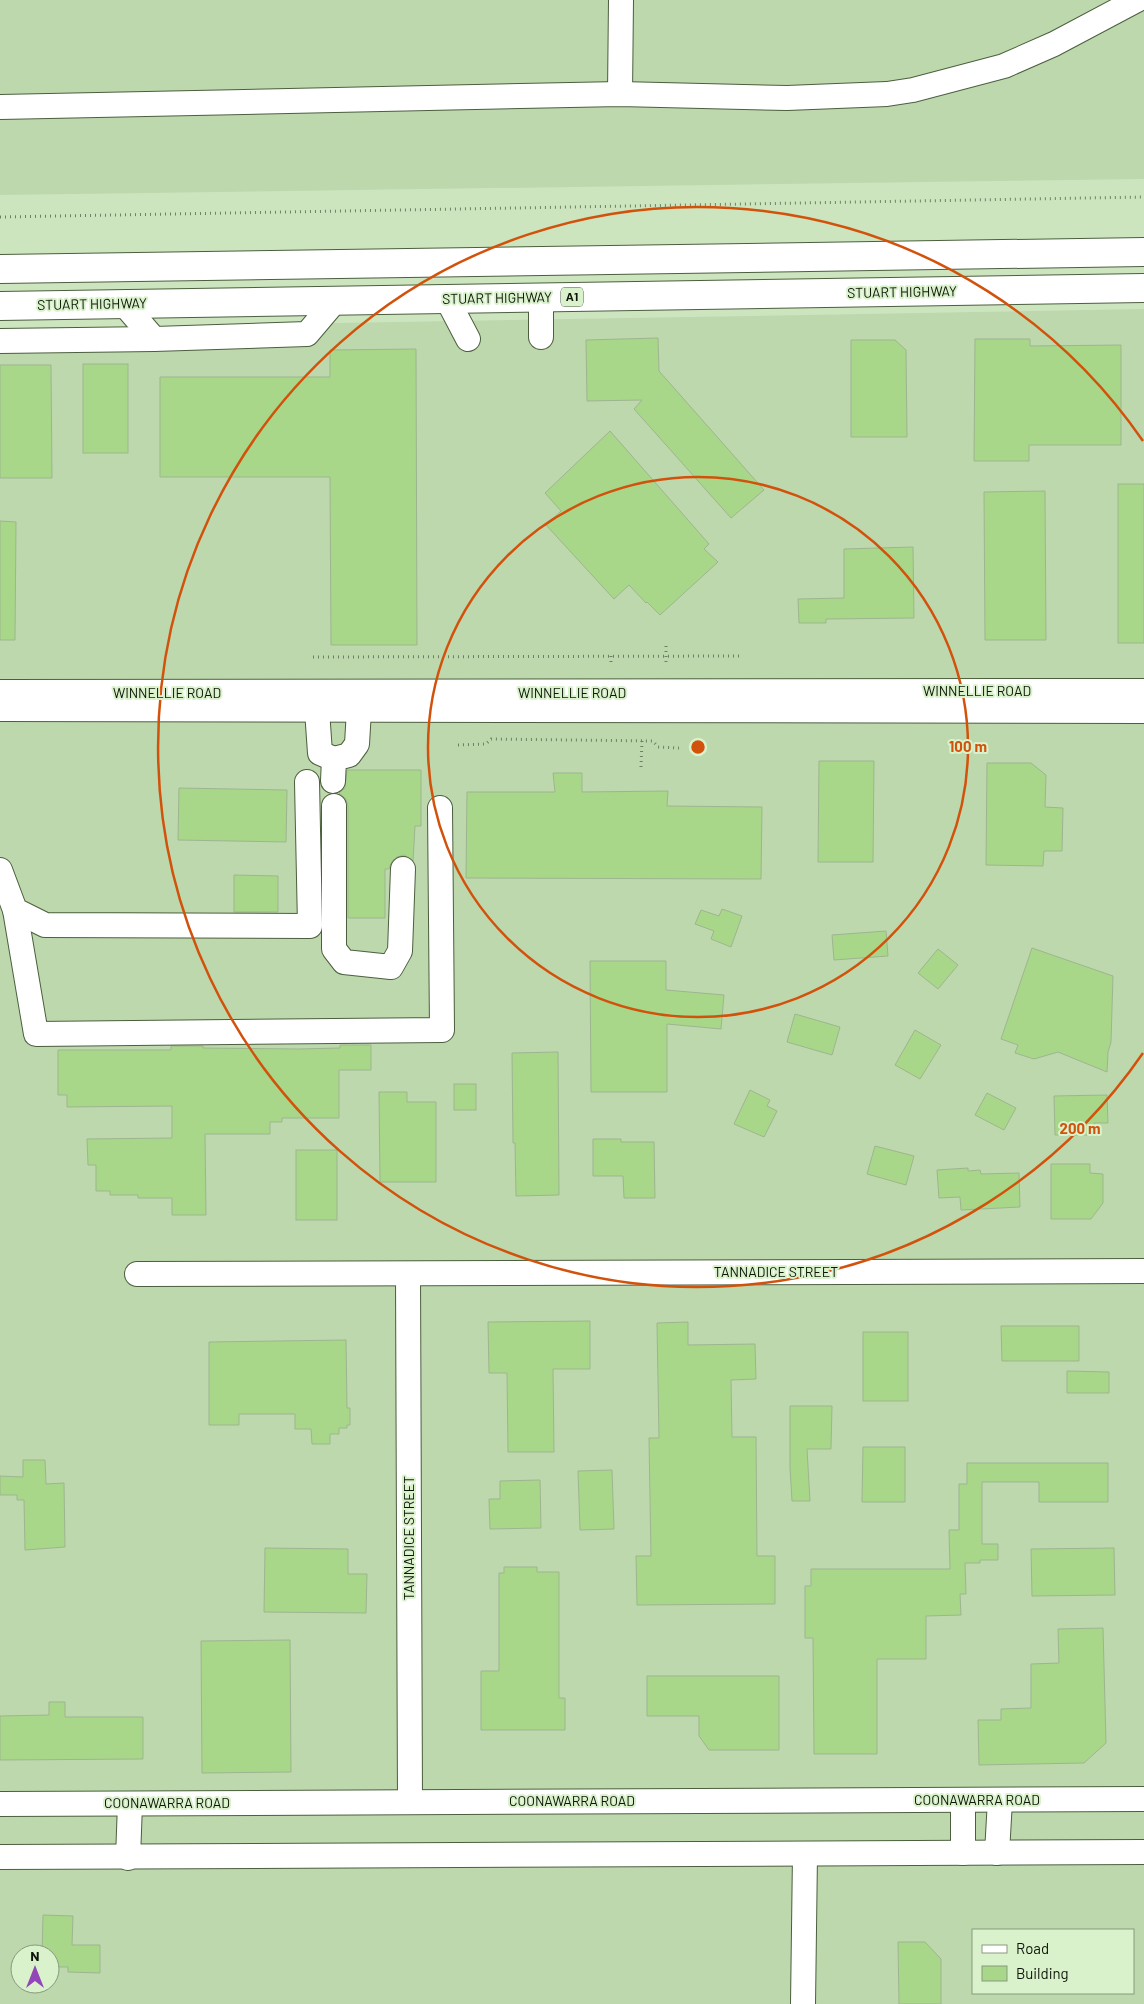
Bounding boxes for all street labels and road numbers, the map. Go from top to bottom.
street label: STUART HIGHWAY [847,282,957,301]
street label: STUART HIGHWAY [442,288,552,307]
road number: A1 [561,288,583,306]
street label: STUART HIGHWAY [37,294,147,313]
street label: WINNELLIE ROAD [923,682,1031,699]
street label: WINNELLIE ROAD [113,684,221,701]
street label: WINNELLIE ROAD [518,684,626,701]
street label: TANNADICE STREET [714,1263,838,1280]
street label: TANNADICE STREET [400,1476,417,1600]
street label: COONAWARRA ROAD [914,1791,1040,1808]
street label: COONAWARRA ROAD [509,1792,635,1809]
street label: COONAWARRA ROAD [104,1794,230,1811]

